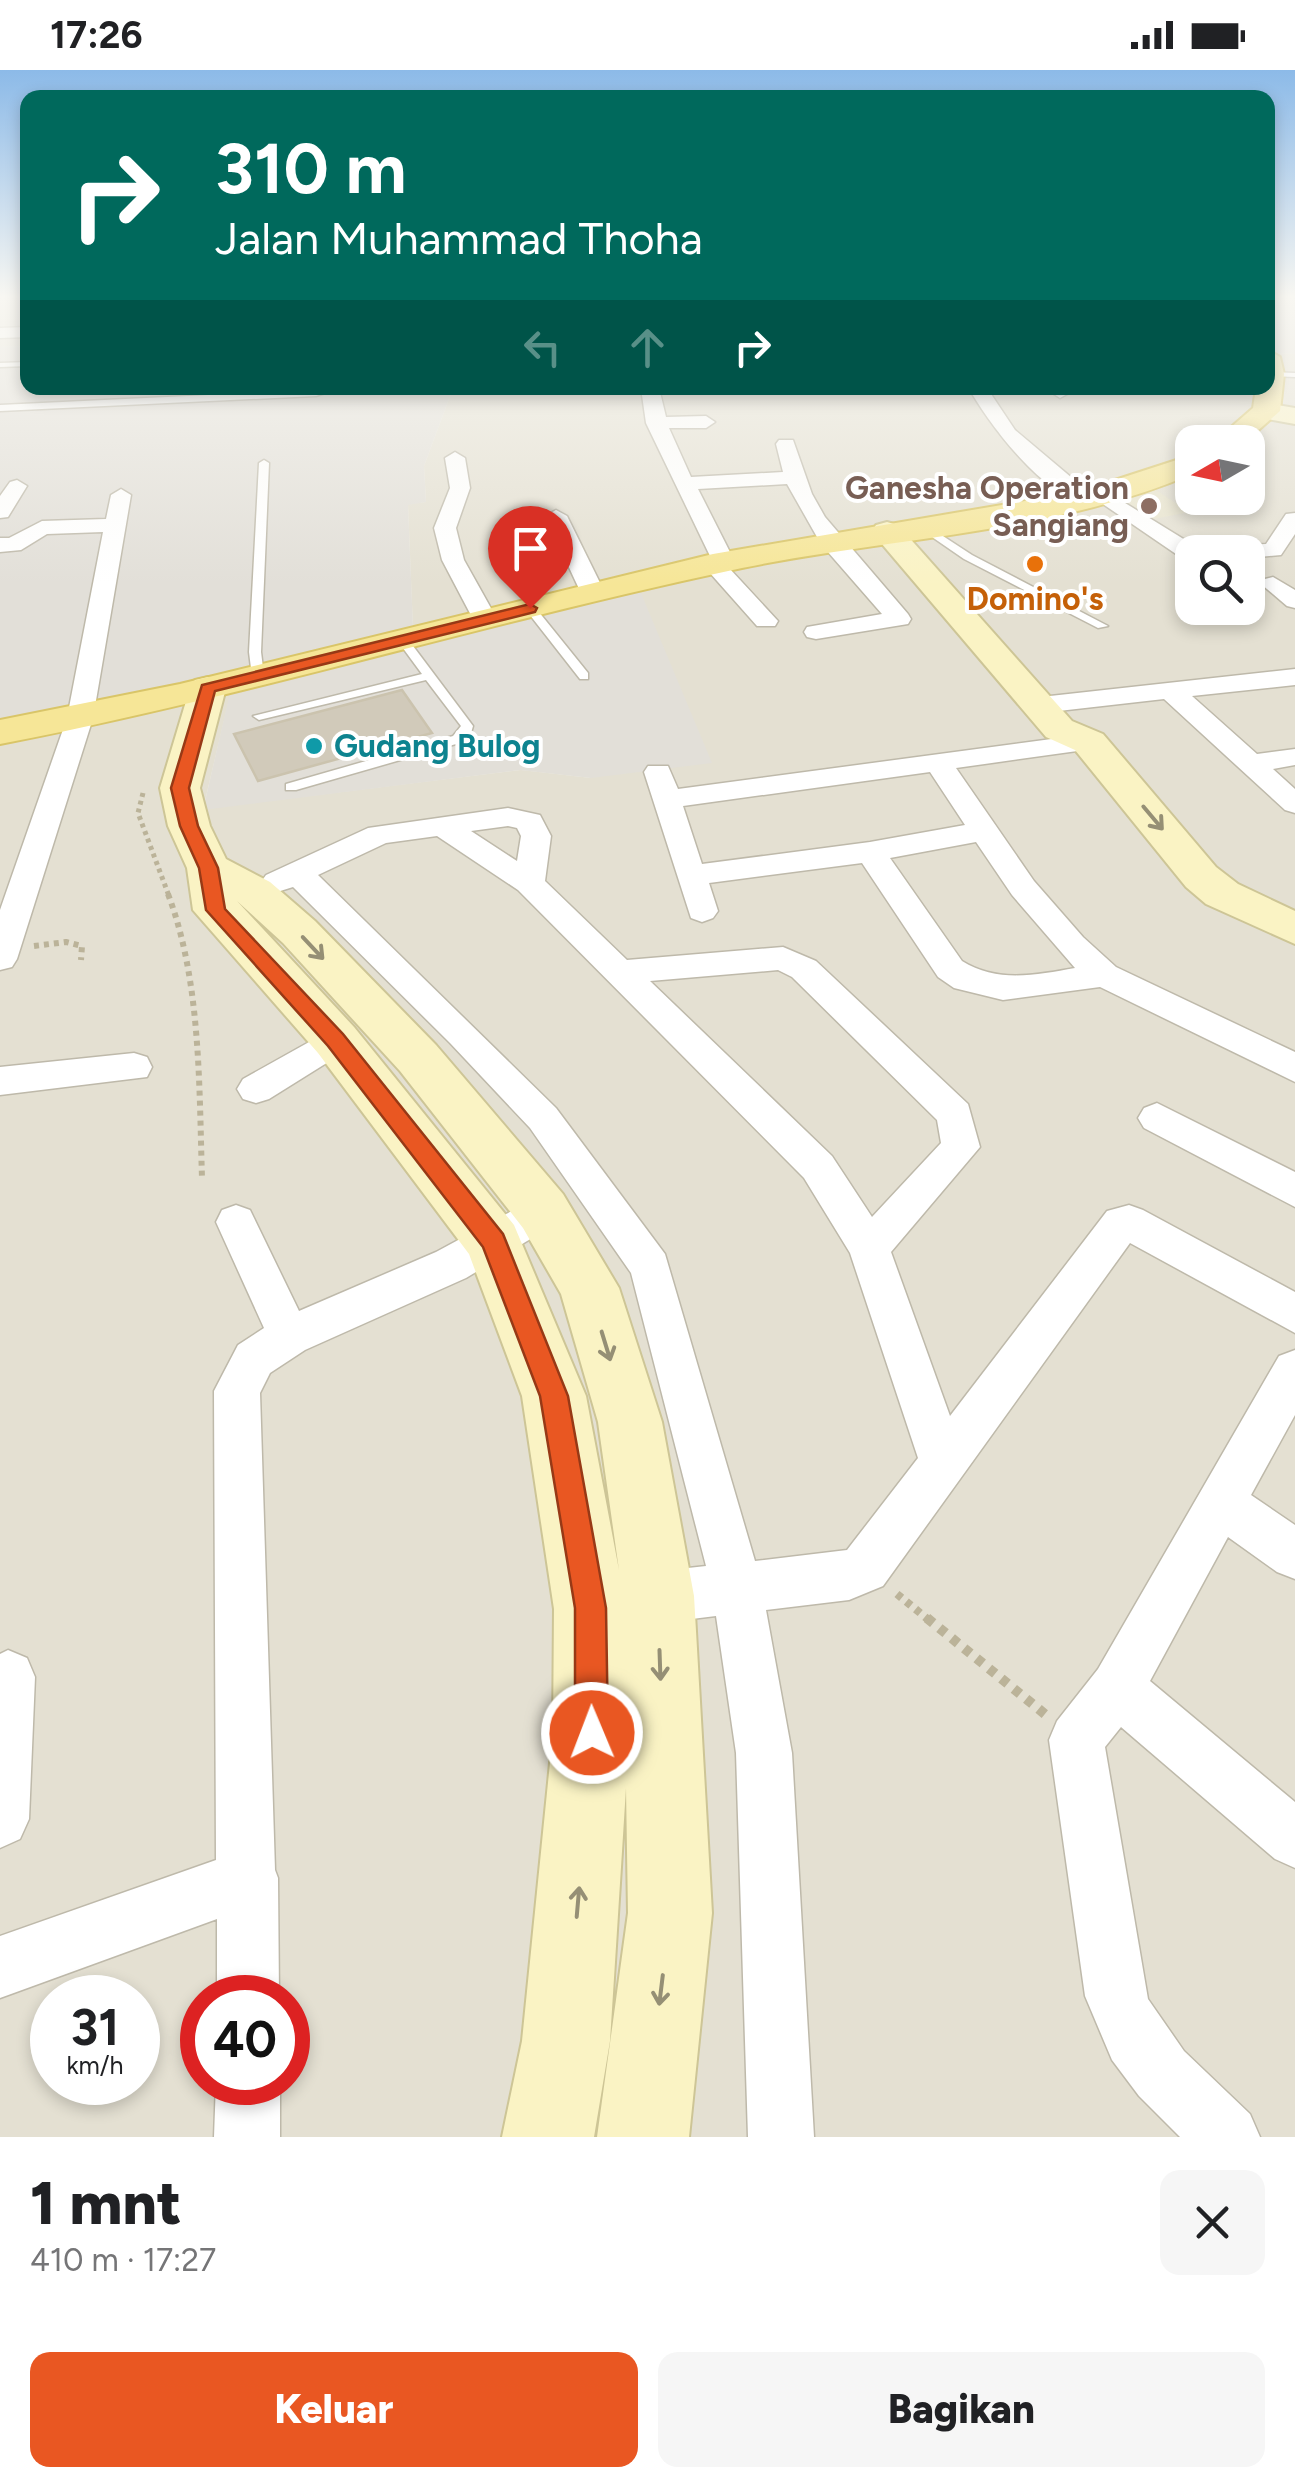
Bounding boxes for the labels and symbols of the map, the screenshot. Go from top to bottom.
north arrow [1175,425,1265,515]
place label: Ganesha Operation Sangiang [845,469,1129,544]
marker: Ganesha Operation Sangiang [1138,495,1160,517]
pin [488,506,573,609]
marker: Domino's [1024,553,1046,575]
place label: Domino's [967,580,1103,618]
place label: Gudang Bulog [334,727,541,765]
marker: Gudang Bulog [303,735,325,757]
one-way arrow [1141,805,1163,831]
one-way arrow [301,935,325,959]
one-way arrow [599,1330,617,1361]
one-way arrow [651,1649,670,1681]
position arrow [540,1681,644,1785]
one-way arrow [568,1886,587,1918]
one-way arrow [651,1973,670,2005]
speed limit sign: 40 [180,1975,310,2105]

